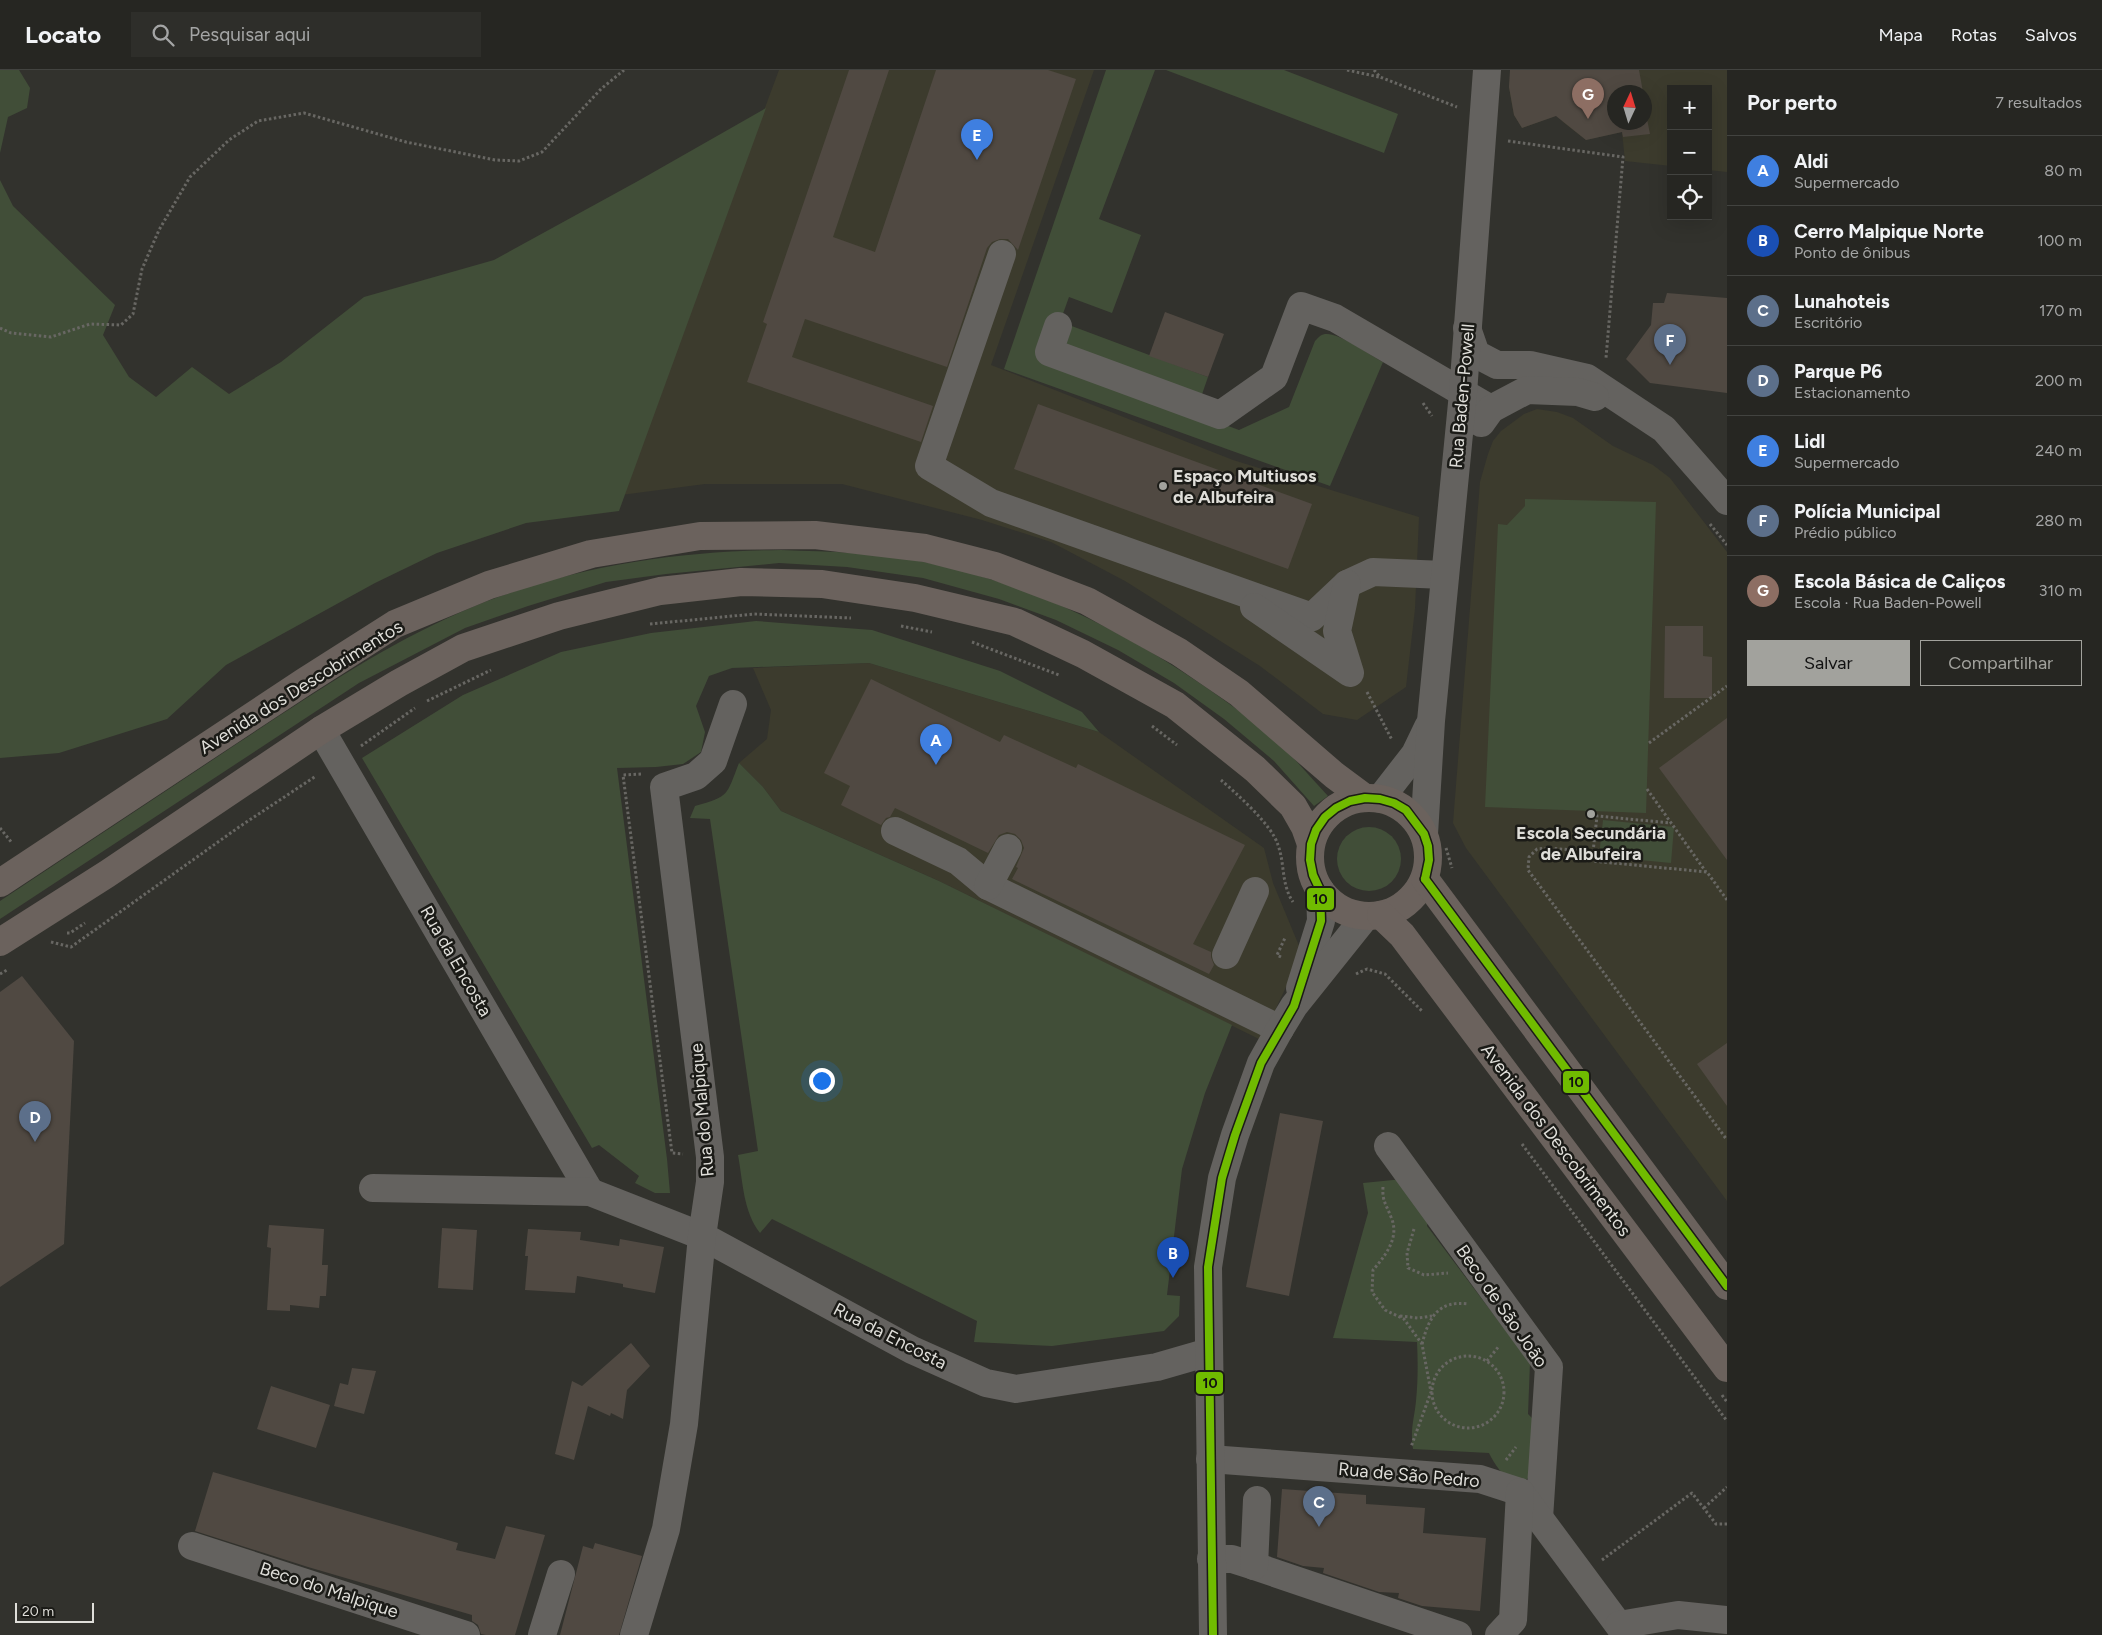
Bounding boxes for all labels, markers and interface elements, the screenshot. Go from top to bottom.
search box [131,12,481,57]
text: Locato [25,20,101,49]
icon: search [149,21,177,49]
text: Pesquisar aqui [189,23,310,46]
text: Mapa [1879,24,1923,46]
text: Rotas [1951,24,1997,46]
text: Salvos [2025,24,2077,46]
pin: G [1572,78,1604,119]
north arrow [1607,85,1652,130]
map controls [1667,85,1712,220]
button: + [1667,85,1712,130]
text: Por perto [1747,90,1837,115]
text: 7 resultados [1995,93,2082,112]
pin: E [961,119,993,160]
button: − [1667,130,1712,175]
text: Aldi [1794,150,1829,173]
text: A [1757,161,1769,180]
text: 80 m [2044,161,2082,180]
text: Supermercado [1794,173,1900,192]
button: locate [1667,175,1712,220]
text: Cerro Malpique Norte [1794,220,1984,243]
text: B [1758,231,1768,250]
text: 100 m [2037,231,2082,250]
text: Ponto de ônibus [1794,243,1910,262]
text: Lunahoteis [1794,290,1890,313]
text: C [1757,301,1769,320]
text: 170 m [2039,301,2082,320]
text: Escritório [1794,313,1862,332]
street label: Rua Baden-Powell [1445,323,1479,469]
pin: F [1654,324,1686,365]
text: Parque P6 [1794,360,1882,383]
text: D [1757,371,1769,390]
text: 200 m [2035,371,2082,390]
text: Estacionamento [1794,383,1910,402]
text: Lidl [1794,430,1825,453]
text: E [1758,441,1768,460]
text: 240 m [2035,441,2082,460]
text: Supermercado [1794,453,1900,472]
place label: Espaço Multiusos de Albufeira [1173,465,1317,508]
marker: Espaço Multiusos de Albufeira [1157,480,1169,492]
text: Polícia Municipal [1794,500,1940,523]
text: F [1759,511,1767,530]
text: 280 m [2035,511,2082,530]
text: Prédio público [1794,523,1897,542]
text: Escola Básica de Caliços [1794,570,2005,593]
text: G [1757,581,1769,600]
text: 310 m [2039,581,2082,600]
text: Escola · Rua Baden-Powell [1794,593,1982,612]
street label: Avenida dos Descobrimentos [195,615,407,759]
button: Salvar [1747,640,1910,686]
button: Compartilhar [1920,640,2082,686]
pin: A [920,724,952,765]
marker: Escola Secundária de Albufeira [1585,808,1597,820]
place label: Escola Secundária de Albufeira [1516,822,1666,865]
line badge: 10 [1306,887,1335,911]
text: 10 [1313,891,1327,908]
street label: Rua da Encosta [415,902,497,1020]
street label: Avenida dos Descobrimentos [1476,1039,1636,1241]
street label: Rua do Malpique [685,1042,719,1178]
your location [809,1068,835,1094]
line badge: 10 [1562,1070,1590,1094]
text: 10 [1569,1074,1583,1091]
pin: D [19,1101,51,1142]
pin: B [1157,1237,1189,1278]
street label: Beco de São João [1451,1240,1553,1372]
street label: Rua da Encosta [830,1298,950,1374]
line badge: 10 [1195,1371,1224,1395]
text: 10 [1203,1375,1217,1392]
street label: Rua de São Pedro [1337,1458,1481,1492]
pin: C [1303,1486,1335,1527]
street label: Beco do Malpique [257,1557,401,1623]
scale bar [15,1600,94,1623]
text: 20 m [22,1603,54,1620]

